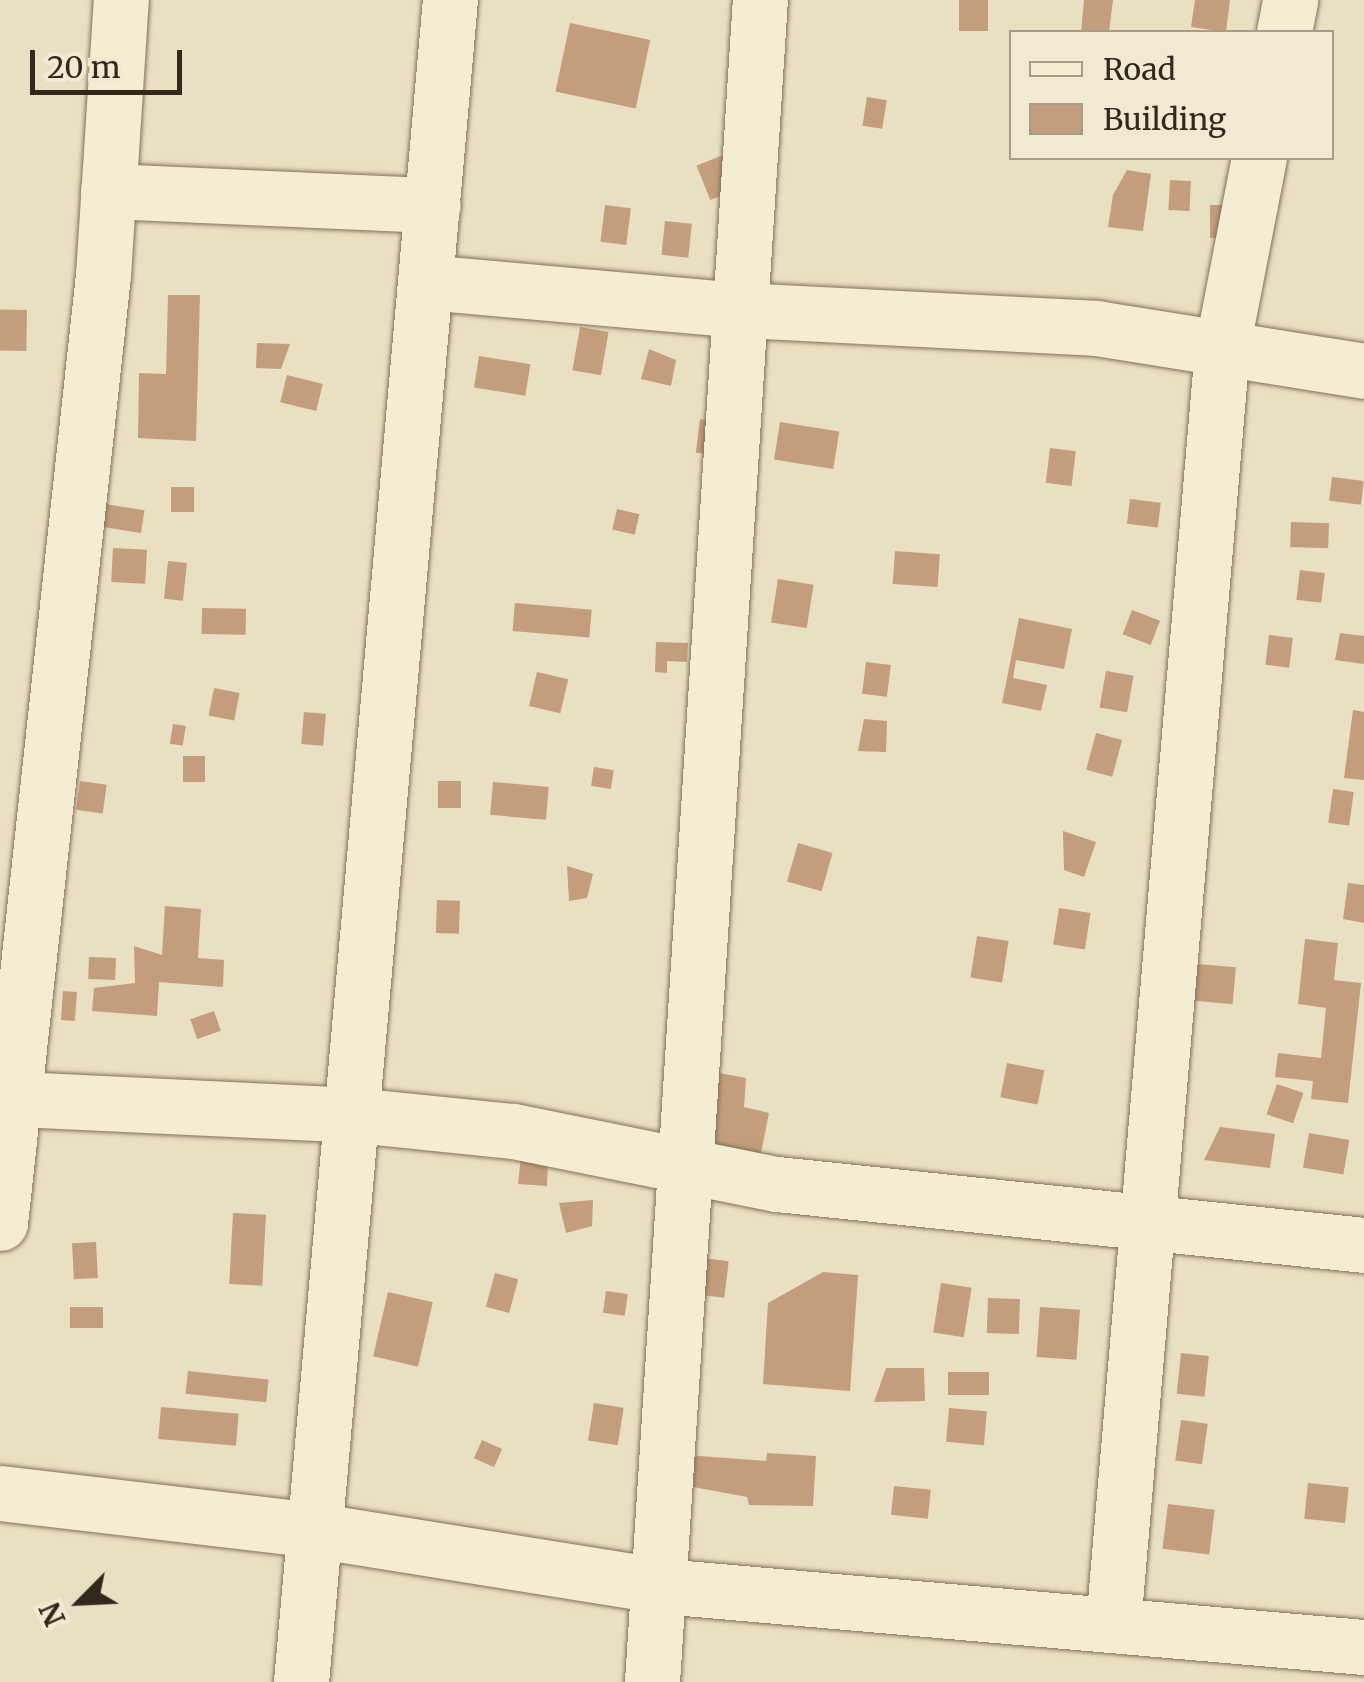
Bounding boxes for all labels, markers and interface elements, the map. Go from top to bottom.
scale bar [35,30,188,92]
legend [1009,30,1334,160]
text: 20 m [47,48,120,86]
text: Road [1103,50,1176,88]
text: Building [1103,100,1226,138]
north arrow [30,1552,130,1652]
text: N [32,1597,74,1632]

